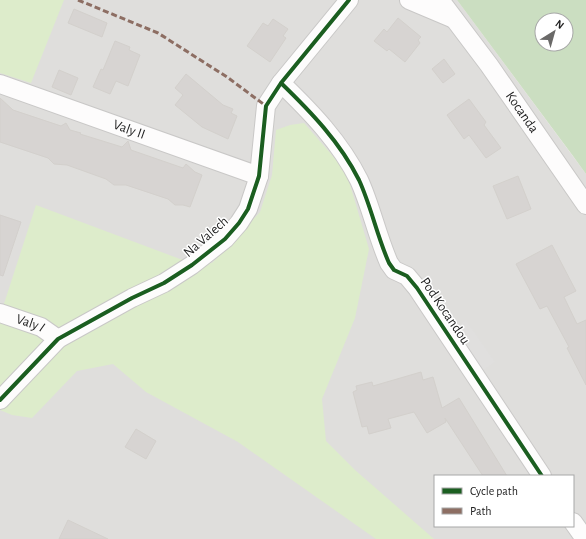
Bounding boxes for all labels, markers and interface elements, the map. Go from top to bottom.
north arrow [534,12,574,52]
text: N [553,18,566,31]
street label: Kocanda [503,89,541,136]
street label: Valy II [111,118,147,142]
street label: Na Valech [181,214,231,260]
street label: Pod Kocandou [418,275,472,347]
street label: Valy I [14,312,48,335]
legend [434,475,574,527]
text: Cycle path [470,485,518,498]
text: Path [470,505,492,517]

